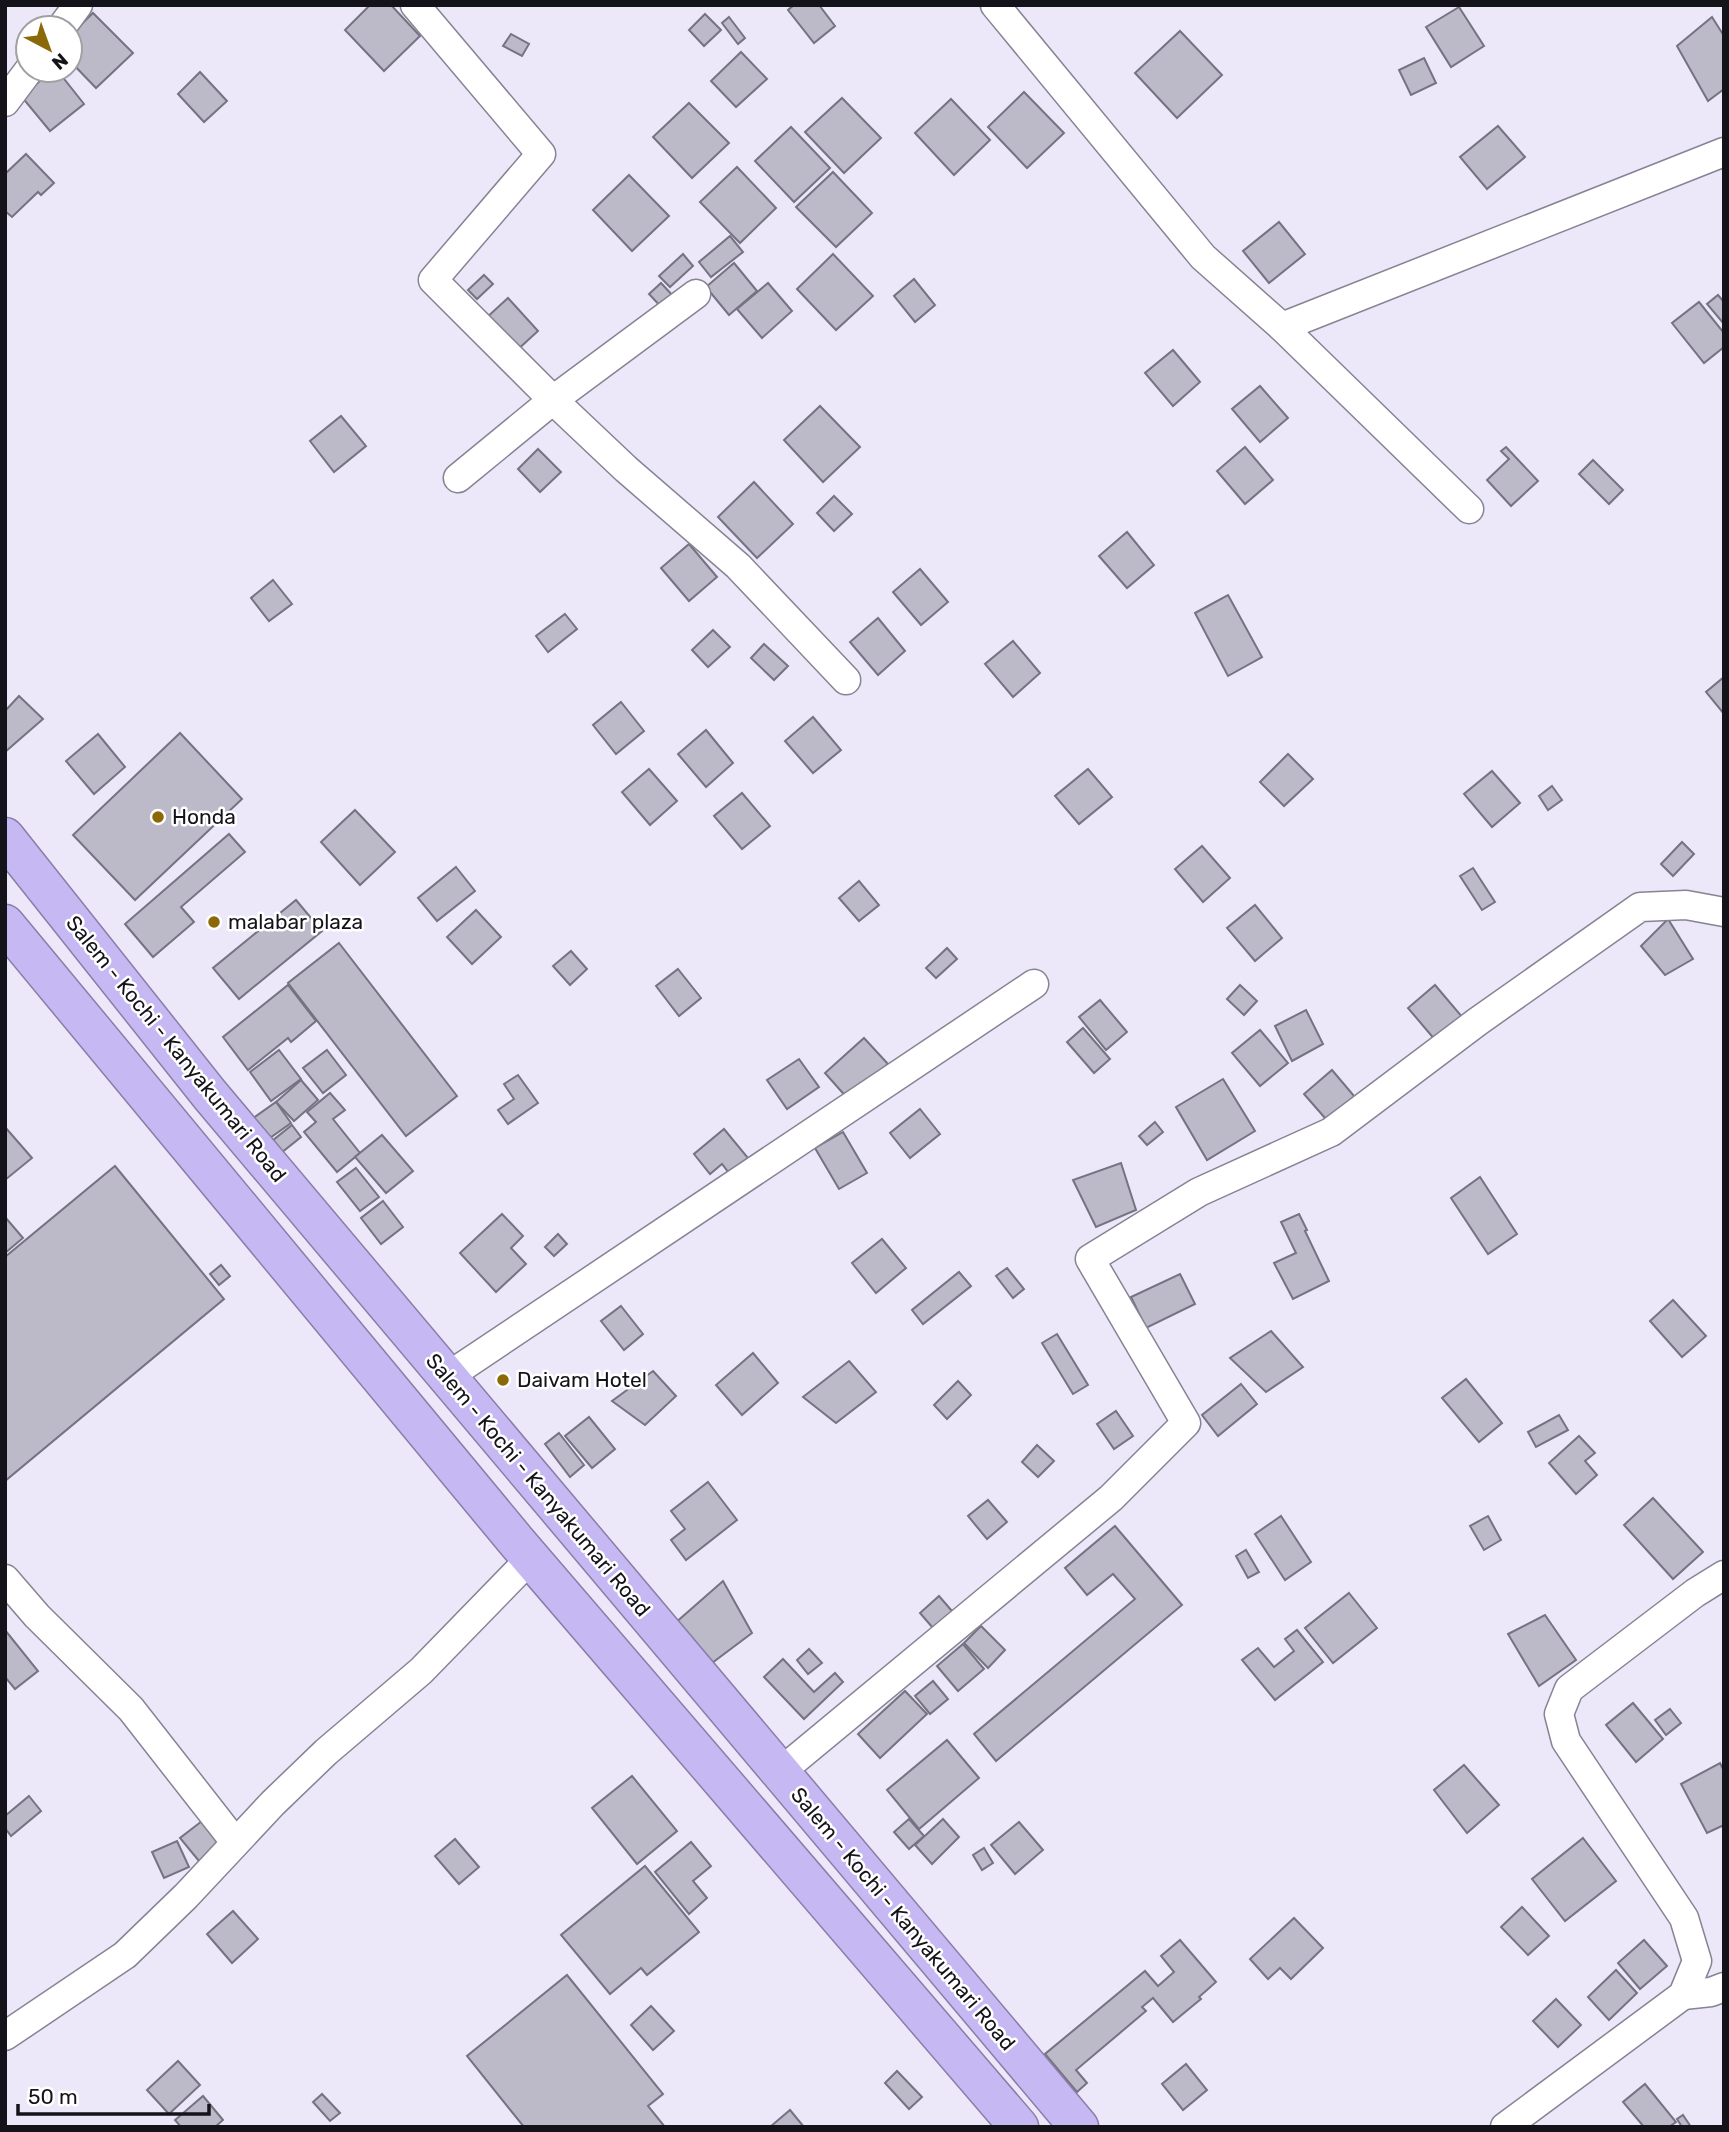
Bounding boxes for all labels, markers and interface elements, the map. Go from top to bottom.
north arrow [14,14,84,84]
text: N [47,48,73,75]
place label: Honda [172,804,236,829]
marker: Honda [150,809,166,825]
place label: malabar plaza [228,909,363,934]
street label: Salem - Kochi - Kanyakumari Road [61,910,292,1187]
marker: malabar plaza [206,914,222,930]
street label: Salem - Kochi - Kanyakumari Road [421,1348,656,1621]
place label: Daivam Hotel [517,1367,647,1392]
marker: Daivam Hotel [495,1372,511,1388]
street label: Salem - Kochi - Kanyakumari Road [786,1782,1021,2055]
scale bar [18,2072,208,2116]
text: 50 m [28,2084,78,2109]

